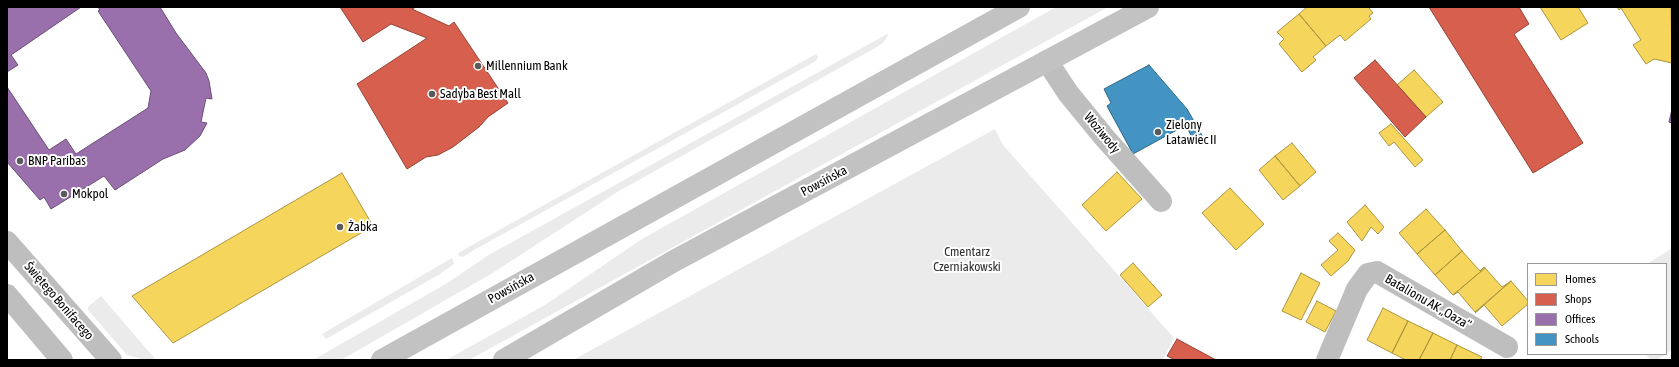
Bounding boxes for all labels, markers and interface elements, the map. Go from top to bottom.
place label: Millennium Bank [486,58,568,74]
marker: Millennium Bank [473,61,483,71]
place label: Sadyba Best Mall [440,86,521,102]
marker: Sadyba Best Mall [427,89,437,99]
street label: Woziwody [1081,110,1123,156]
place label: Zielony Latawiec II [1166,117,1217,148]
marker: Zielony Latawiec II [1153,127,1163,137]
place label: BNP Paribas [28,153,86,169]
marker: BNP Paribas [15,156,25,166]
street label: Powsińska [798,162,850,200]
place label: Mokpol [72,186,108,202]
marker: Mokpol [59,189,69,199]
place label: Żabka [348,219,378,235]
marker: Żabka [335,222,345,232]
park label: Cmentarz Czerniakowski [933,244,1001,275]
street label: Świętego Bonifacego [21,259,97,343]
legend [1527,263,1667,355]
street label: Powsińska [485,269,537,307]
street label: Batalionu AK „Oaza” [1382,271,1474,333]
text: Homes [1565,272,1596,286]
text: Shops [1565,292,1591,306]
text: Offices [1565,312,1595,326]
text: Schools [1565,332,1599,346]

